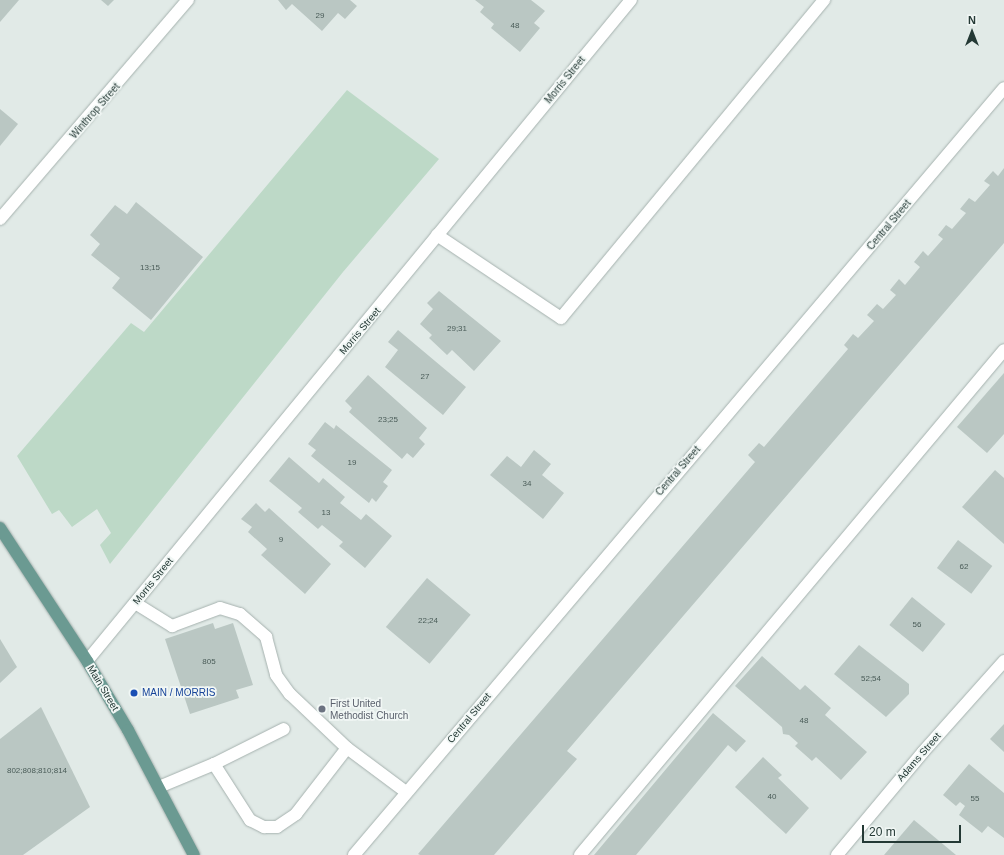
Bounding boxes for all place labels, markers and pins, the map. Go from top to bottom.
place label: MAIN / MORRIS [142,687,215,699]
marker: MAIN / MORRIS [129,688,139,698]
place label: First United Methodist Church [330,697,408,720]
marker: First United Methodist Church [317,704,327,714]

